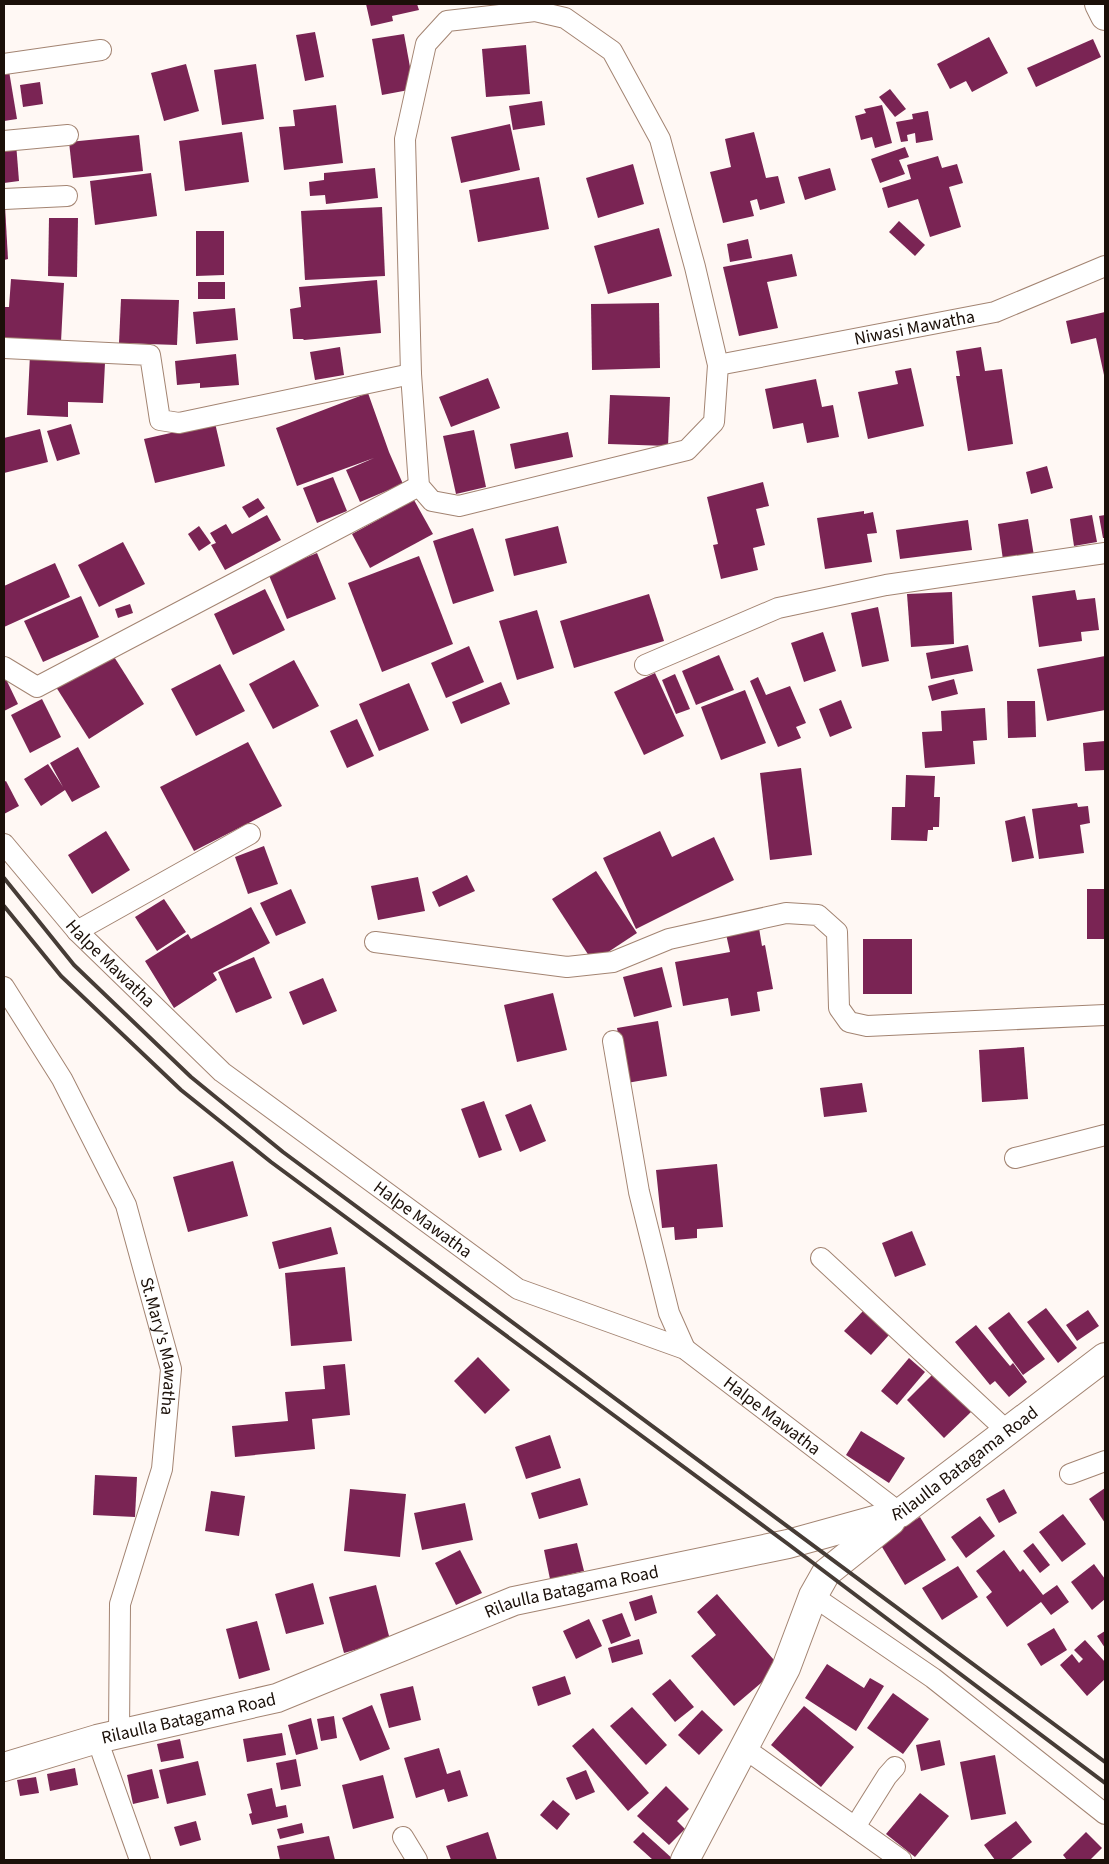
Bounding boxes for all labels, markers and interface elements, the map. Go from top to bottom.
street label: Niwasi Mawatha [852,304,977,351]
street label: Halpe Mawatha [60,914,161,1013]
street label: Halpe Mawatha [369,1175,477,1264]
street label: St.Mary's Mawatha [134,1274,183,1416]
street label: Halpe Mawatha [718,1370,826,1461]
street label: Rilaulla Batagama Road [889,1400,1043,1527]
street label: Rilaulla Batagama Road [481,1559,661,1624]
street label: Rilaulla Batagama Road [99,1686,278,1750]

